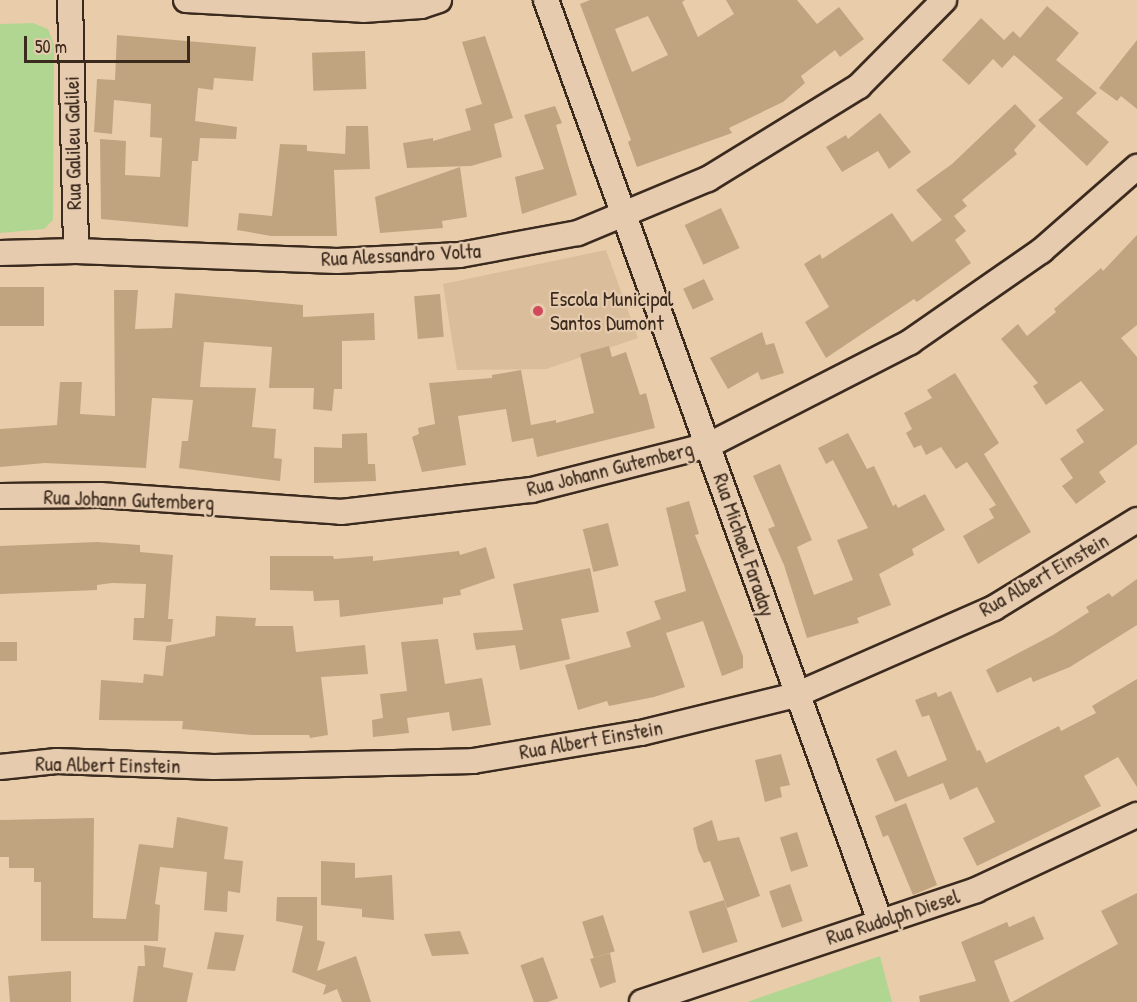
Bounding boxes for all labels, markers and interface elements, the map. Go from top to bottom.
scale bar [27,24,194,62]
text: 50 m [35,34,67,59]
street label: Rua Galileu Galilei [59,76,87,210]
street label: Rua Alessandro Volta [320,238,482,272]
place label: Escola Municipal Santos Dumont [550,286,673,336]
marker: Escola Municipal Santos Dumont [531,304,545,318]
street label: Rua Johann Gutemberg [524,436,696,502]
street label: Rua Michael Faraday [708,470,780,620]
street label: Rua Johann Gutemberg [43,484,215,516]
street label: Rua Albert Einstein [975,528,1113,622]
street label: Rua Albert Einstein [517,715,665,765]
street label: Rua Albert Einstein [35,751,181,779]
street label: Rua Rudolph Diesel [823,884,963,950]

